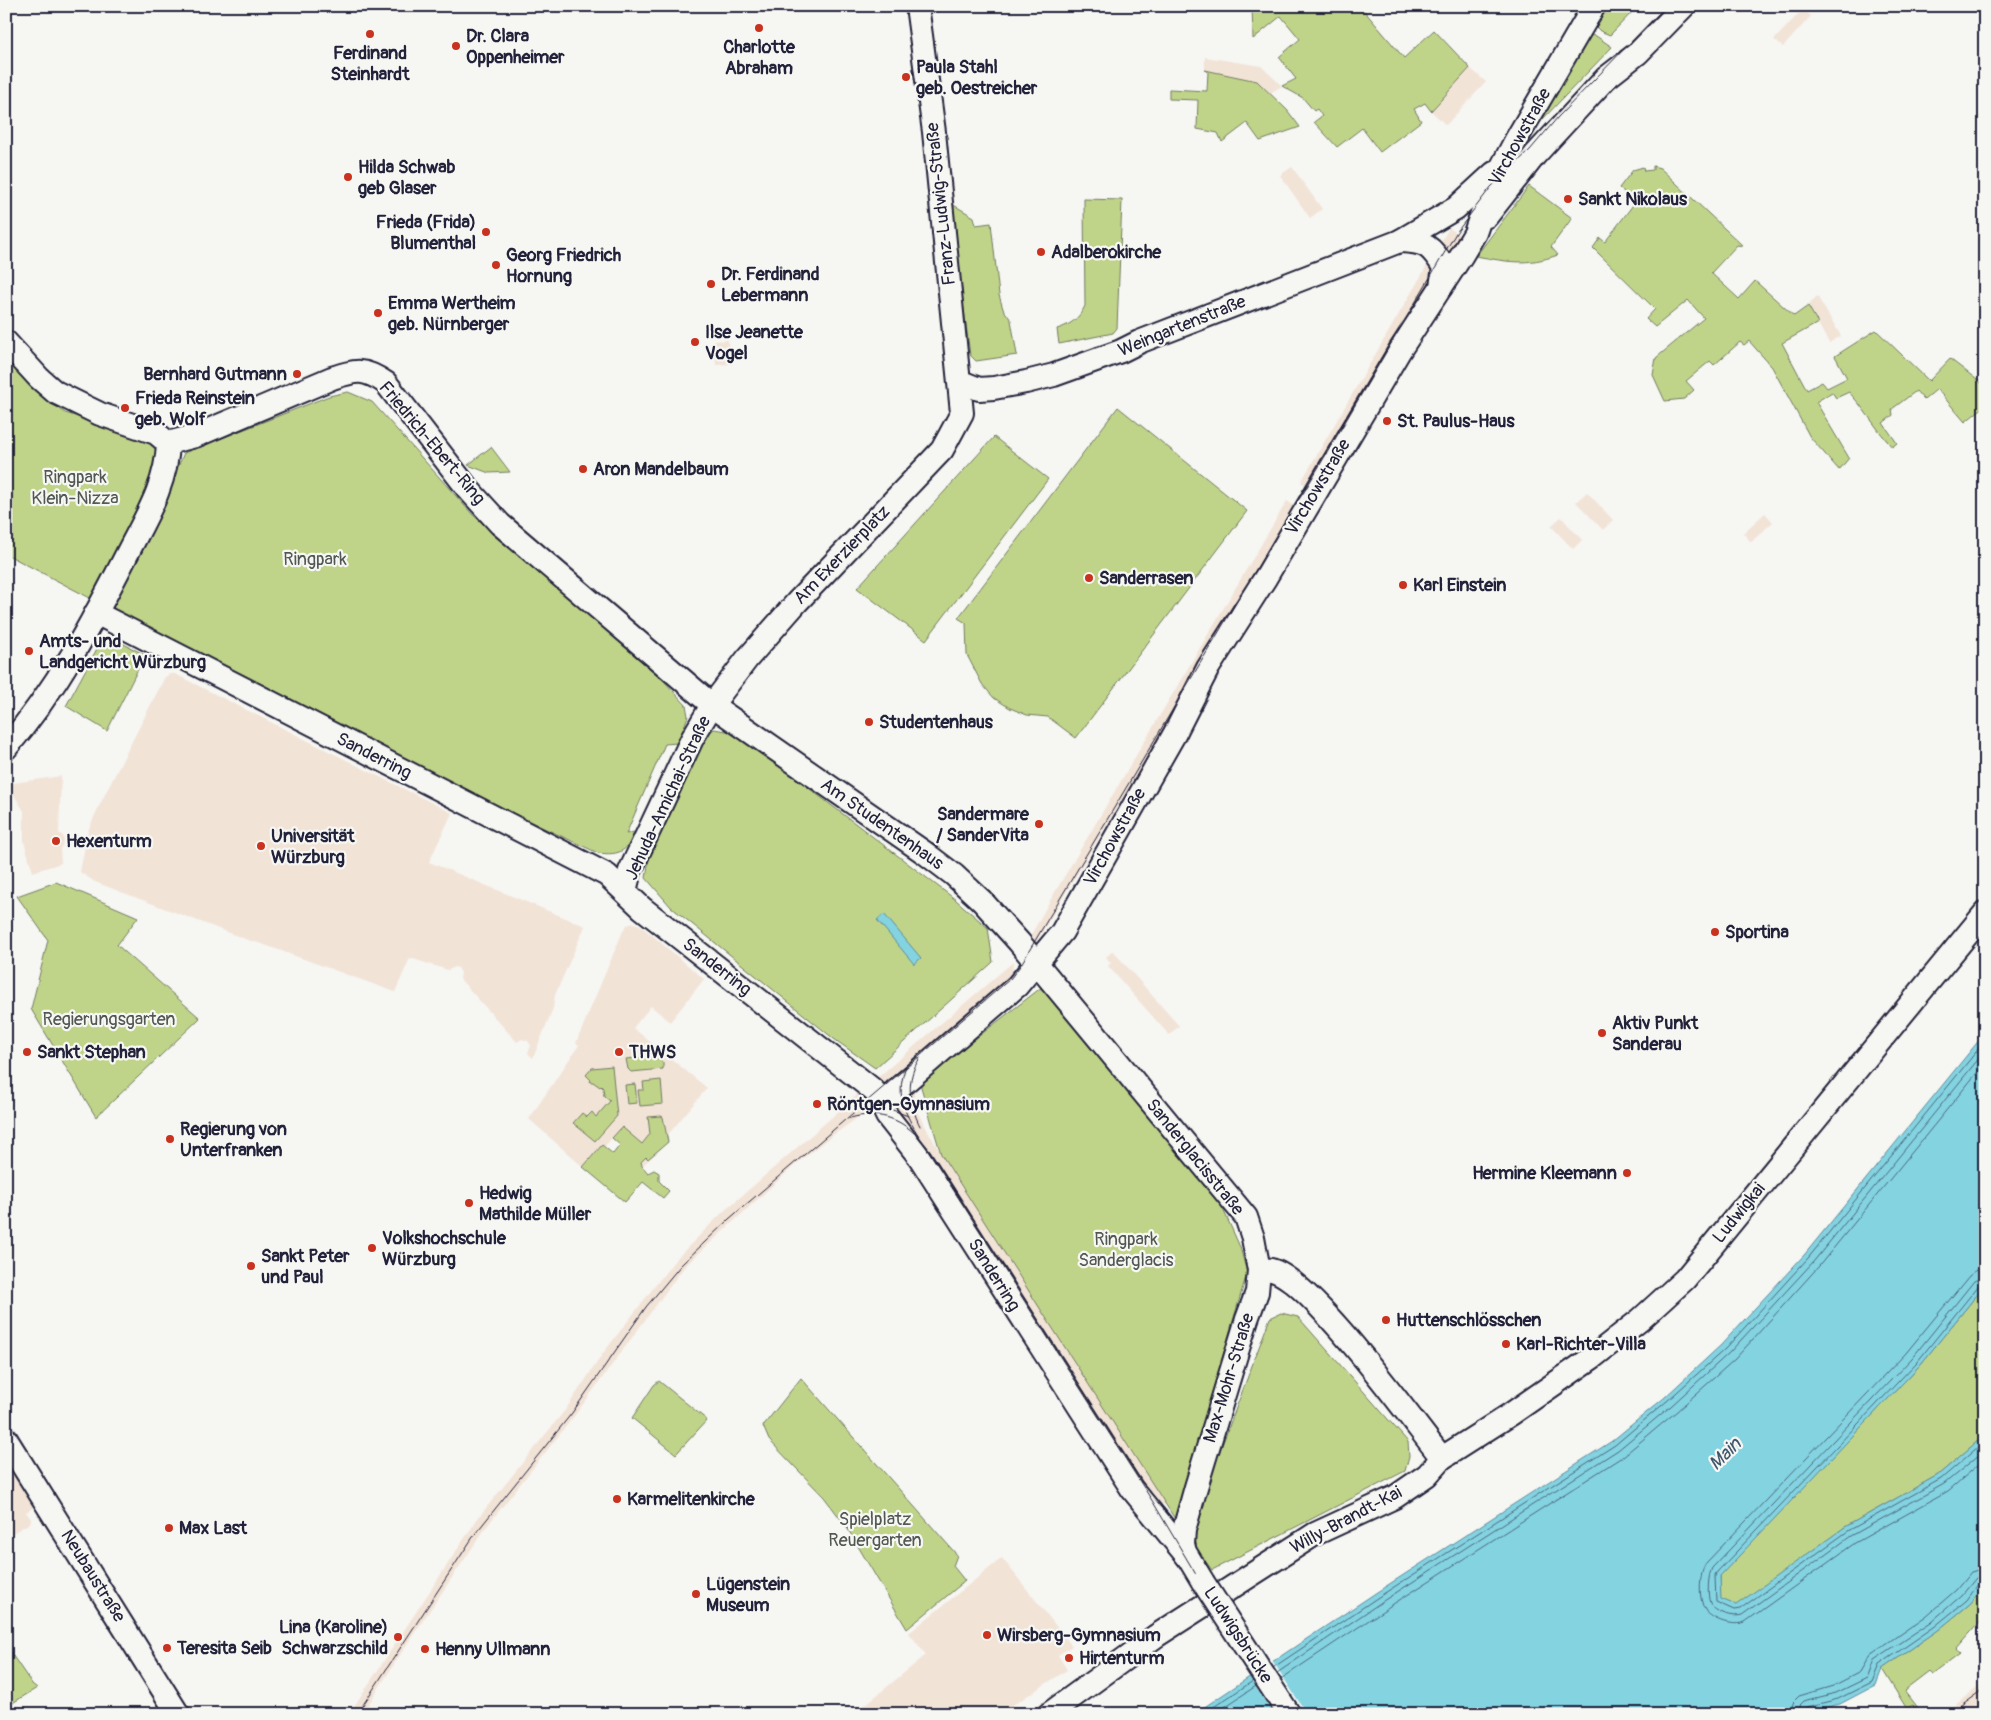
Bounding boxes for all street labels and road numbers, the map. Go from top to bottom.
street label: Virchowstraße [1484,84,1556,190]
street label: Franz-Ludwig-Straße [921,121,961,287]
street label: Weingartenstraße [1115,290,1249,362]
street label: Friedrich-Ebert-Ring [374,377,490,509]
street label: Virchowstraße [1280,435,1356,539]
street label: Am Exerzierplatz [789,501,895,609]
street label: Jehuda-Amichai-Straße [620,712,716,884]
street label: Sanderring [332,727,416,785]
street label: Am Studentenhaus [816,773,948,875]
street label: Virchowstraße [1079,784,1151,890]
street label: Sanderring [678,933,756,1001]
street label: Sanderglacisstraße [1141,1094,1249,1220]
street label: Ludwigkai [1708,1178,1770,1248]
street label: Sanderring [963,1234,1025,1316]
street label: Max-Mohr-Straße [1198,1310,1260,1446]
street label: Willy-Brandt-Kai [1286,1481,1406,1559]
street label: Neubaustraße [55,1525,131,1627]
street label: Ludwigsbrücke [1198,1582,1278,1688]

